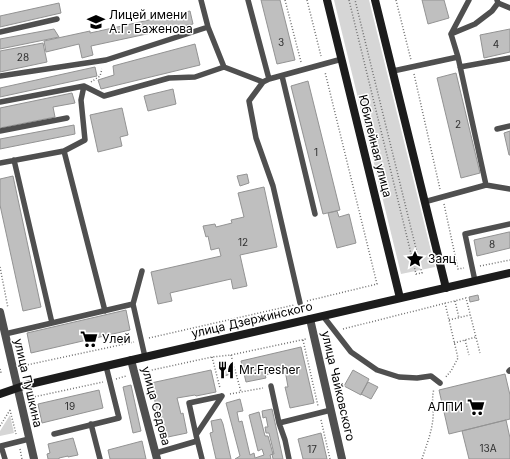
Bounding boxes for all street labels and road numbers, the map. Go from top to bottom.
street label: Юбилейная улица [355,93,396,199]
street label: улица Дзержинского [190,298,314,341]
street label: улица Чайковского [319,329,358,442]
street label: улица Пушкина [11,337,46,429]
street label: улица Седова [139,365,174,447]

